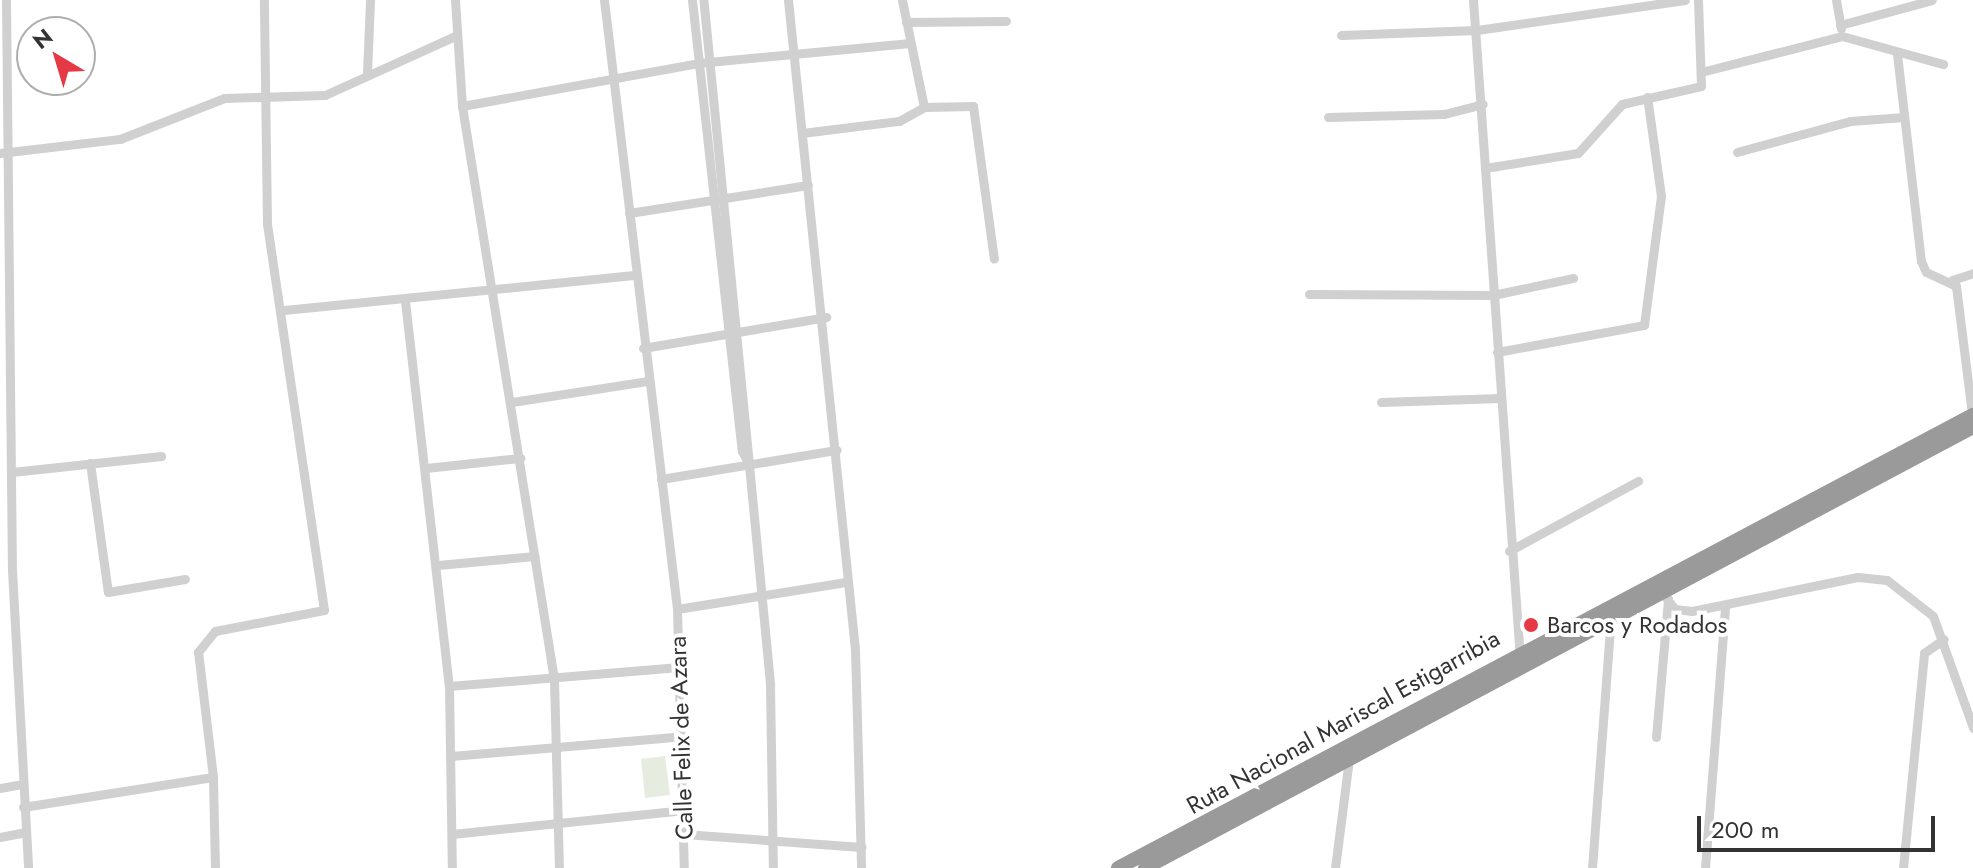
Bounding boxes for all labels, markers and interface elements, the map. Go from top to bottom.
north arrow [16,16,96,96]
text: N [26,21,59,57]
place label: Barcos y Rodados [1547,611,1727,639]
marker: Barcos y Rodados [1522,616,1540,634]
street label: Ruta Nacional Mariscal Estigarribia [1181,624,1505,820]
street label: Calle Felix de Azara [663,636,699,840]
scale bar [1701,800,1939,850]
text: 200 m [1711,812,1779,847]

